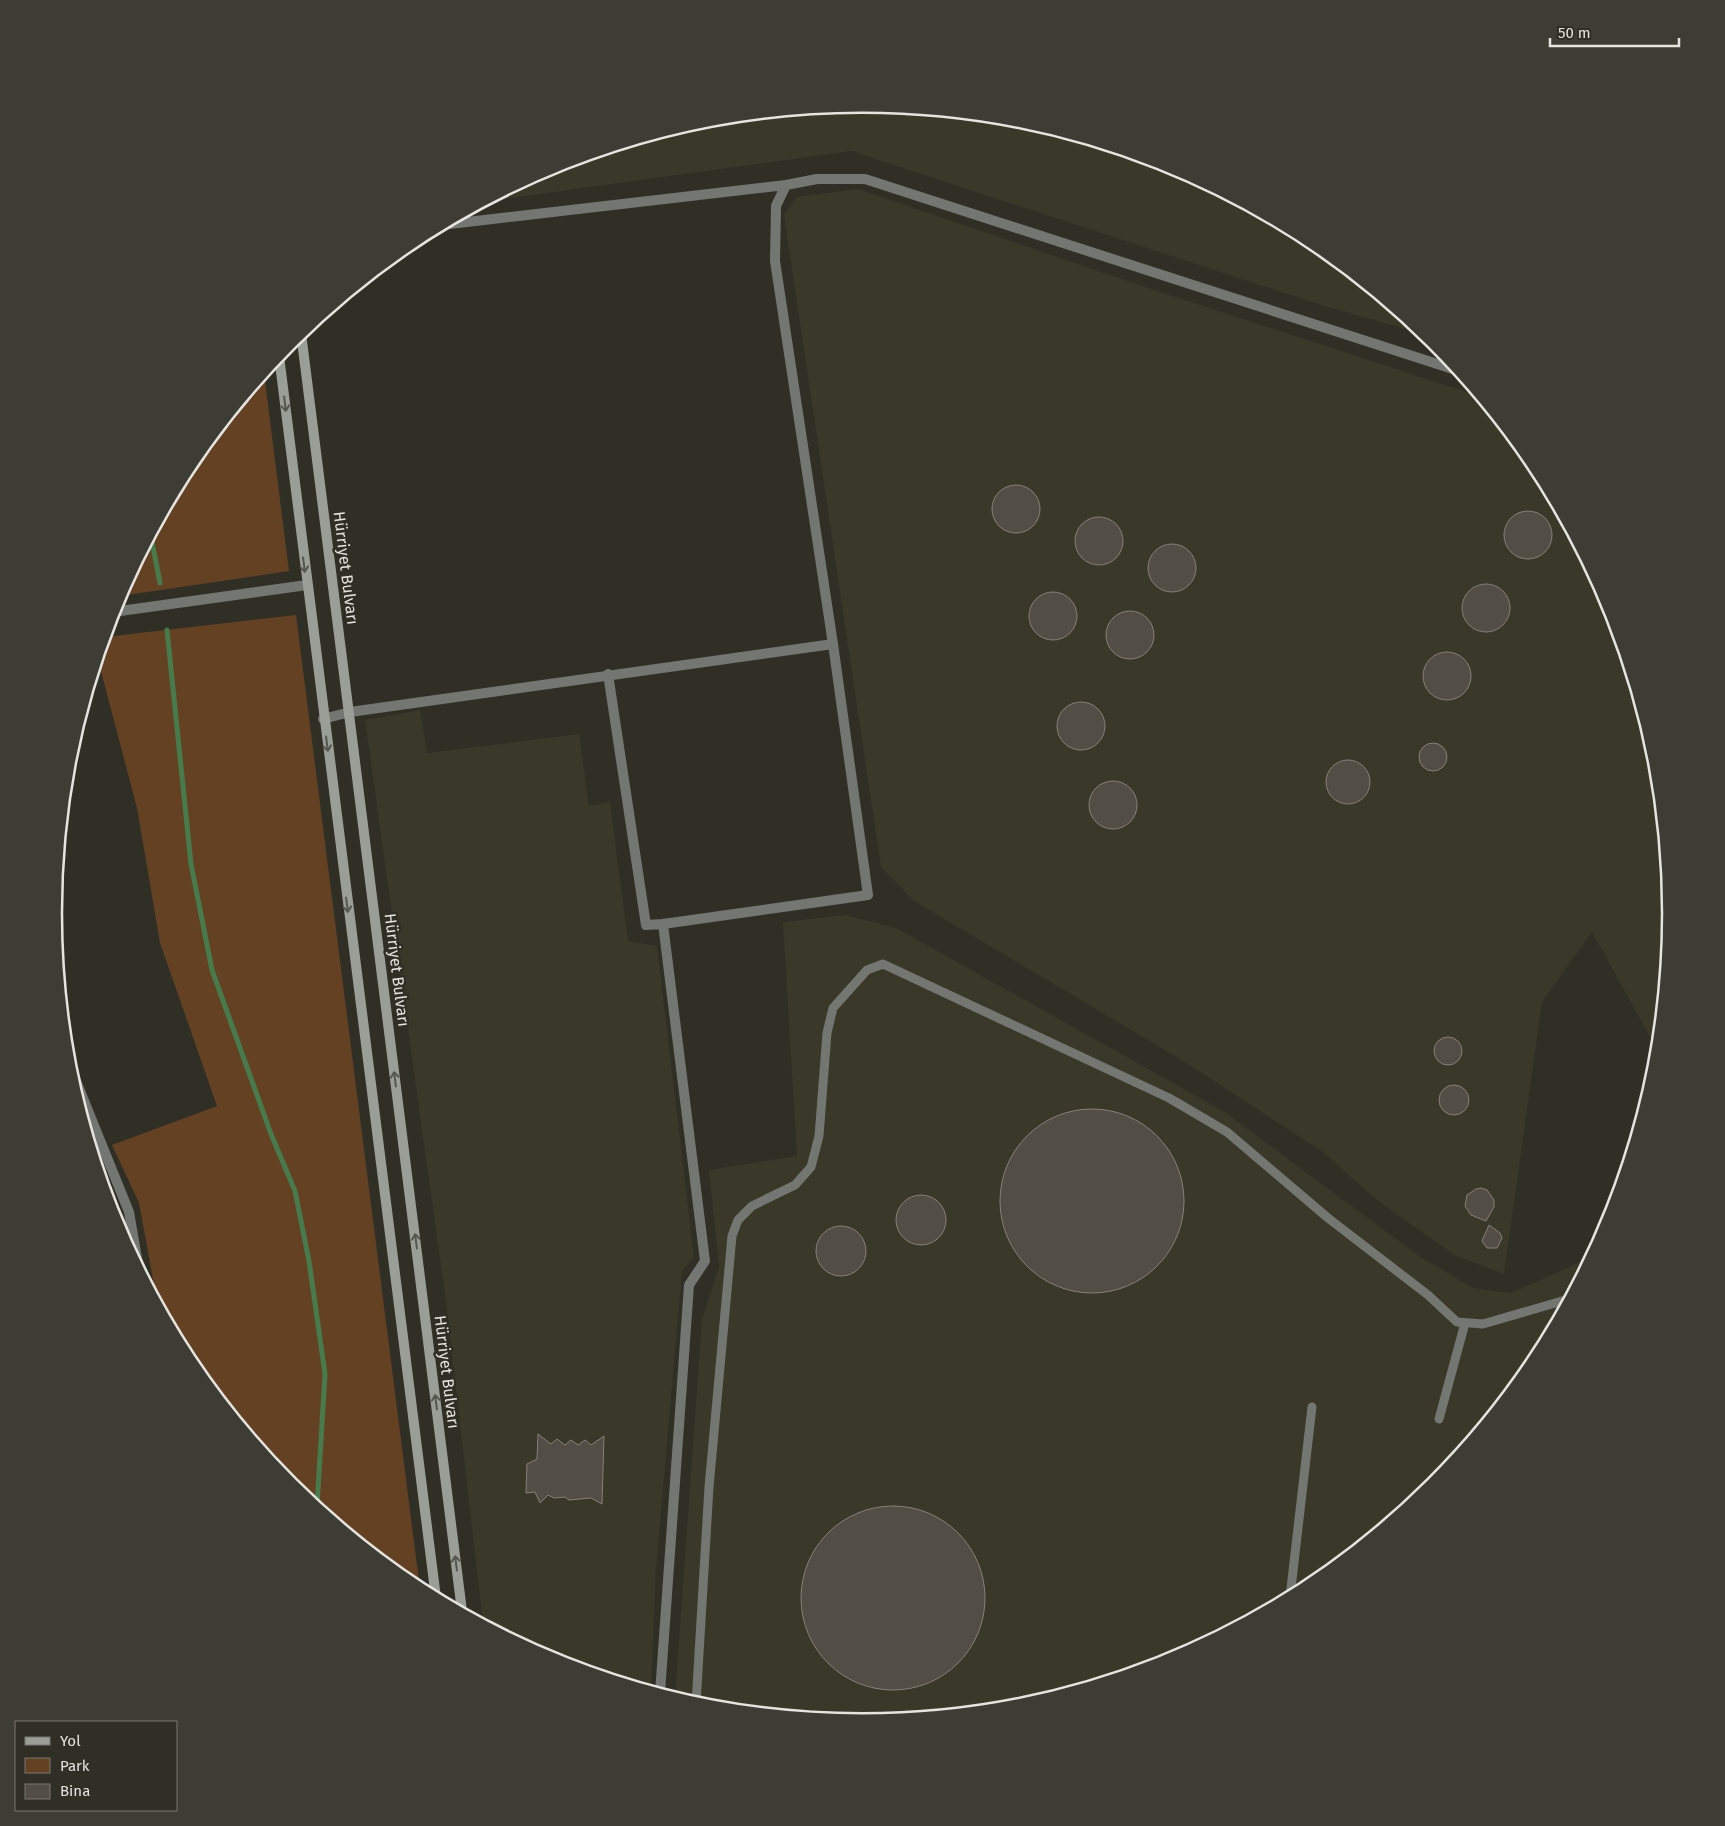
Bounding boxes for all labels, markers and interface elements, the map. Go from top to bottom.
scale bar [1550,15,1679,47]
text: 50 m [1558,24,1591,42]
one-way arrow [280,396,290,412]
street label: Hürriyet Bulvarı [330,510,362,626]
one-way arrow [299,557,309,573]
one-way arrow [322,736,332,752]
one-way arrow [342,897,352,913]
street label: Hürriyet Bulvarı [381,912,413,1028]
one-way arrow [390,1072,400,1088]
one-way arrow [411,1233,421,1249]
street label: Hürriyet Bulvarı [431,1314,463,1430]
one-way arrow [431,1394,441,1410]
one-way arrow [451,1555,461,1571]
legend [15,1721,178,1811]
text: Yol [60,1732,81,1750]
text: Park [60,1757,90,1775]
text: Bina [60,1782,90,1800]

